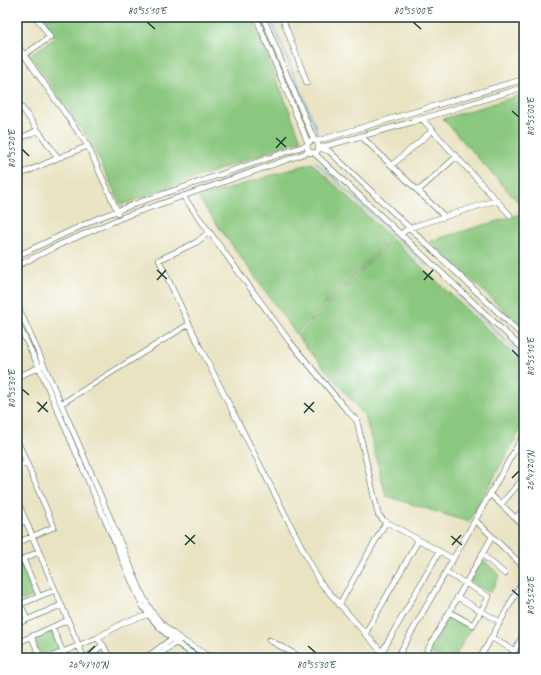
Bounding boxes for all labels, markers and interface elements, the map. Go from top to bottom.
text: 80°55'10"E [128,4,168,17]
text: 80°55'00"E [394,4,434,17]
text: 80°55'00"E [524,96,537,136]
text: 80°55'20"E [5,128,18,168]
text: 80°55'10"E [524,336,537,376]
text: 80°55'30"E [5,368,18,408]
text: 26°47'20"N [524,449,537,491]
text: 80°55'20"E [524,575,537,615]
text: 26°47'10"N [68,658,110,671]
text: 80°55'30"E [297,658,337,671]

